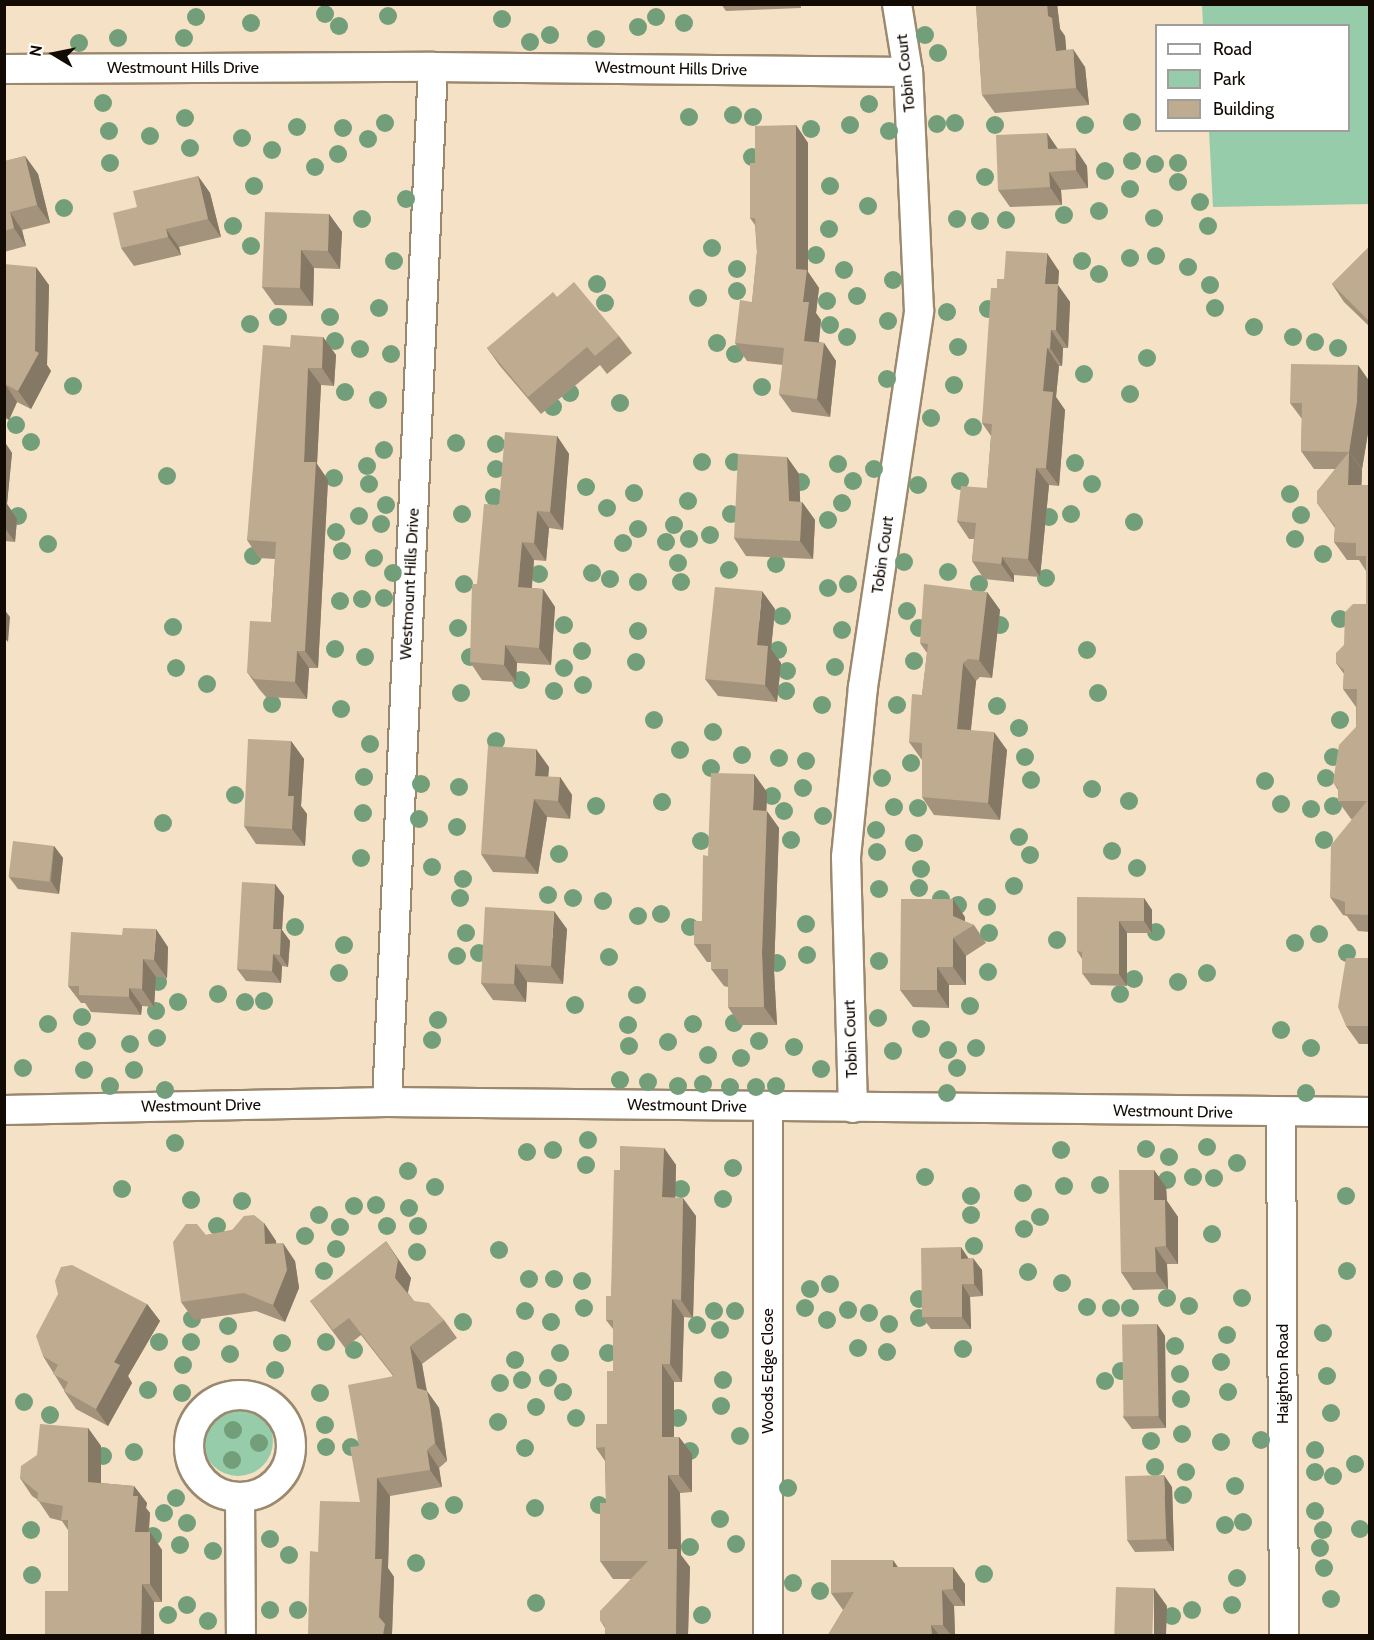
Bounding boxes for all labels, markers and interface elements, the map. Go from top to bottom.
north arrow [24,24,84,84]
legend [1155,24,1350,132]
street label: Tobin Court [892,33,920,113]
text: Road [1213,38,1252,60]
text: N [25,44,46,58]
street label: Westmount Hills Drive [107,58,259,78]
street label: Westmount Hills Drive [595,58,747,80]
text: Park [1213,68,1245,90]
text: Building [1213,98,1274,120]
street label: Westmount Hills Drive [396,508,424,660]
street label: Tobin Court [868,515,898,595]
street label: Tobin Court [840,1000,862,1078]
street label: Westmount Drive [141,1095,261,1117]
street label: Westmount Drive [627,1095,747,1117]
street label: Westmount Drive [1113,1101,1233,1123]
street label: Woods Edge Close [758,1308,778,1434]
street label: Haighton Road [1273,1324,1293,1424]

